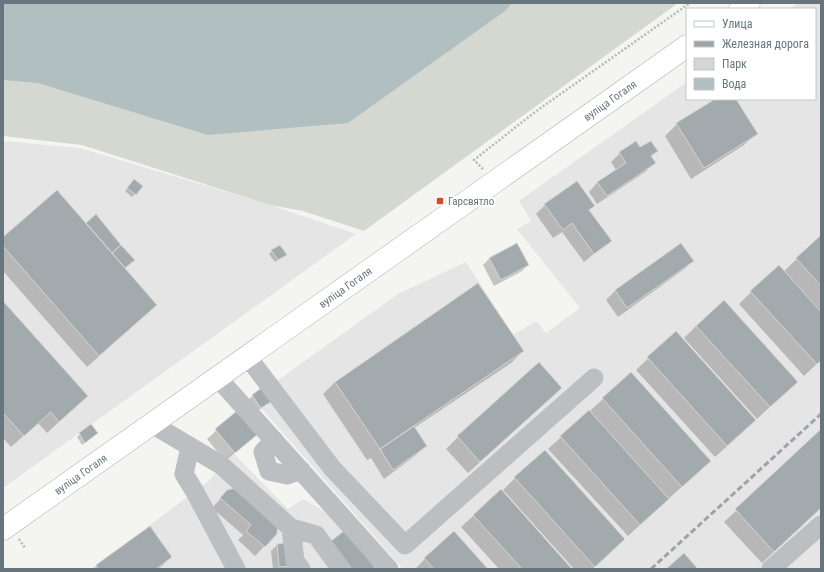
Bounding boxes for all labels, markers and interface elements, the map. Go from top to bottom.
legend [686,8,816,100]
text: Улица [722,17,753,31]
text: Железная дорога [722,37,809,51]
text: Парк [722,57,747,71]
text: Вода [722,77,747,91]
street label: вуліца Гогаля [581,78,639,124]
place label: Гарсвятло [448,195,495,208]
marker: Гарсвятло [435,196,445,206]
street label: вуліца Гогаля [317,265,375,311]
street label: вуліца Гогаля [52,451,110,498]

